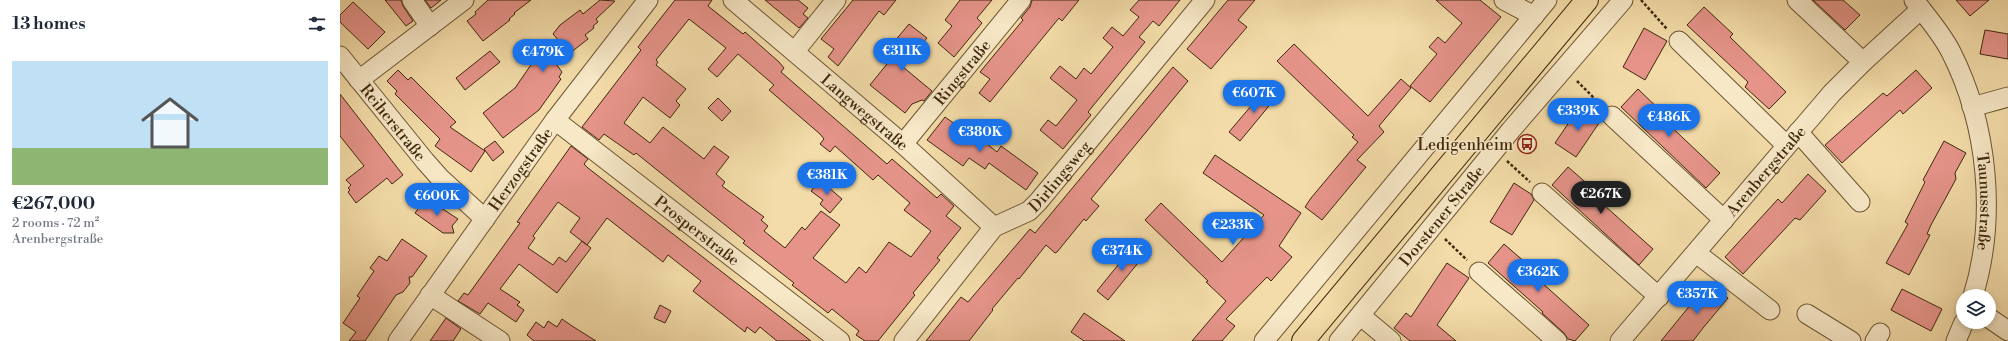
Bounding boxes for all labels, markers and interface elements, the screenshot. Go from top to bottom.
text: 13 homes [12,13,86,35]
icon: filters [306,13,328,35]
street label: Ringstraße [930,36,996,110]
pin: €311K [874,38,930,72]
pin: €479K [515,39,571,73]
text: €311K [882,43,922,59]
text: €479K [522,44,564,60]
street label: Langwegstraße [816,70,912,155]
street label: Reiherstraße [355,80,430,165]
pin: €607K [1226,80,1282,114]
text: €607K [1232,85,1276,101]
icon: home [134,87,206,159]
pin: €339K [1550,98,1606,132]
text: €339K [1557,103,1599,119]
pin: €486K [1641,104,1697,138]
text: €486K [1647,109,1691,125]
pin: €380K [952,119,1008,153]
street label: Arenbergstraße [1721,122,1810,221]
street label: Herzogstraße [485,124,557,215]
text: €380K [958,124,1002,140]
bus stop icon: Ledigenheim [1516,133,1538,155]
place label: Ledigenheim [1417,135,1513,155]
street label: Dirlingsweg [1025,136,1096,217]
street label: Taunusstraße [1972,152,1995,252]
pin: €381K [799,162,855,196]
street label: Dorstener Straße [1395,162,1489,270]
text: €381K [806,167,848,183]
pin: €267K [1573,181,1629,215]
pin: €600K [409,183,465,217]
text: €267K [1580,186,1622,202]
text: €600K [414,188,460,204]
street label: Prosperstraße [650,192,743,271]
text: €267,000 [12,193,95,215]
pin: €233K [1205,212,1261,246]
text: 2 rooms · 72 m² [12,215,99,231]
text: €233K [1212,217,1254,233]
text: Arenbergstraße [12,231,103,247]
pin: €374K [1094,238,1150,272]
text: €374K [1101,243,1143,259]
pin: €362K [1510,259,1566,293]
text: €362K [1516,264,1560,280]
pin: €357K [1669,281,1725,315]
text: €357K [1676,286,1718,302]
map controls [1956,289,1996,329]
button: layers [1956,289,1996,329]

